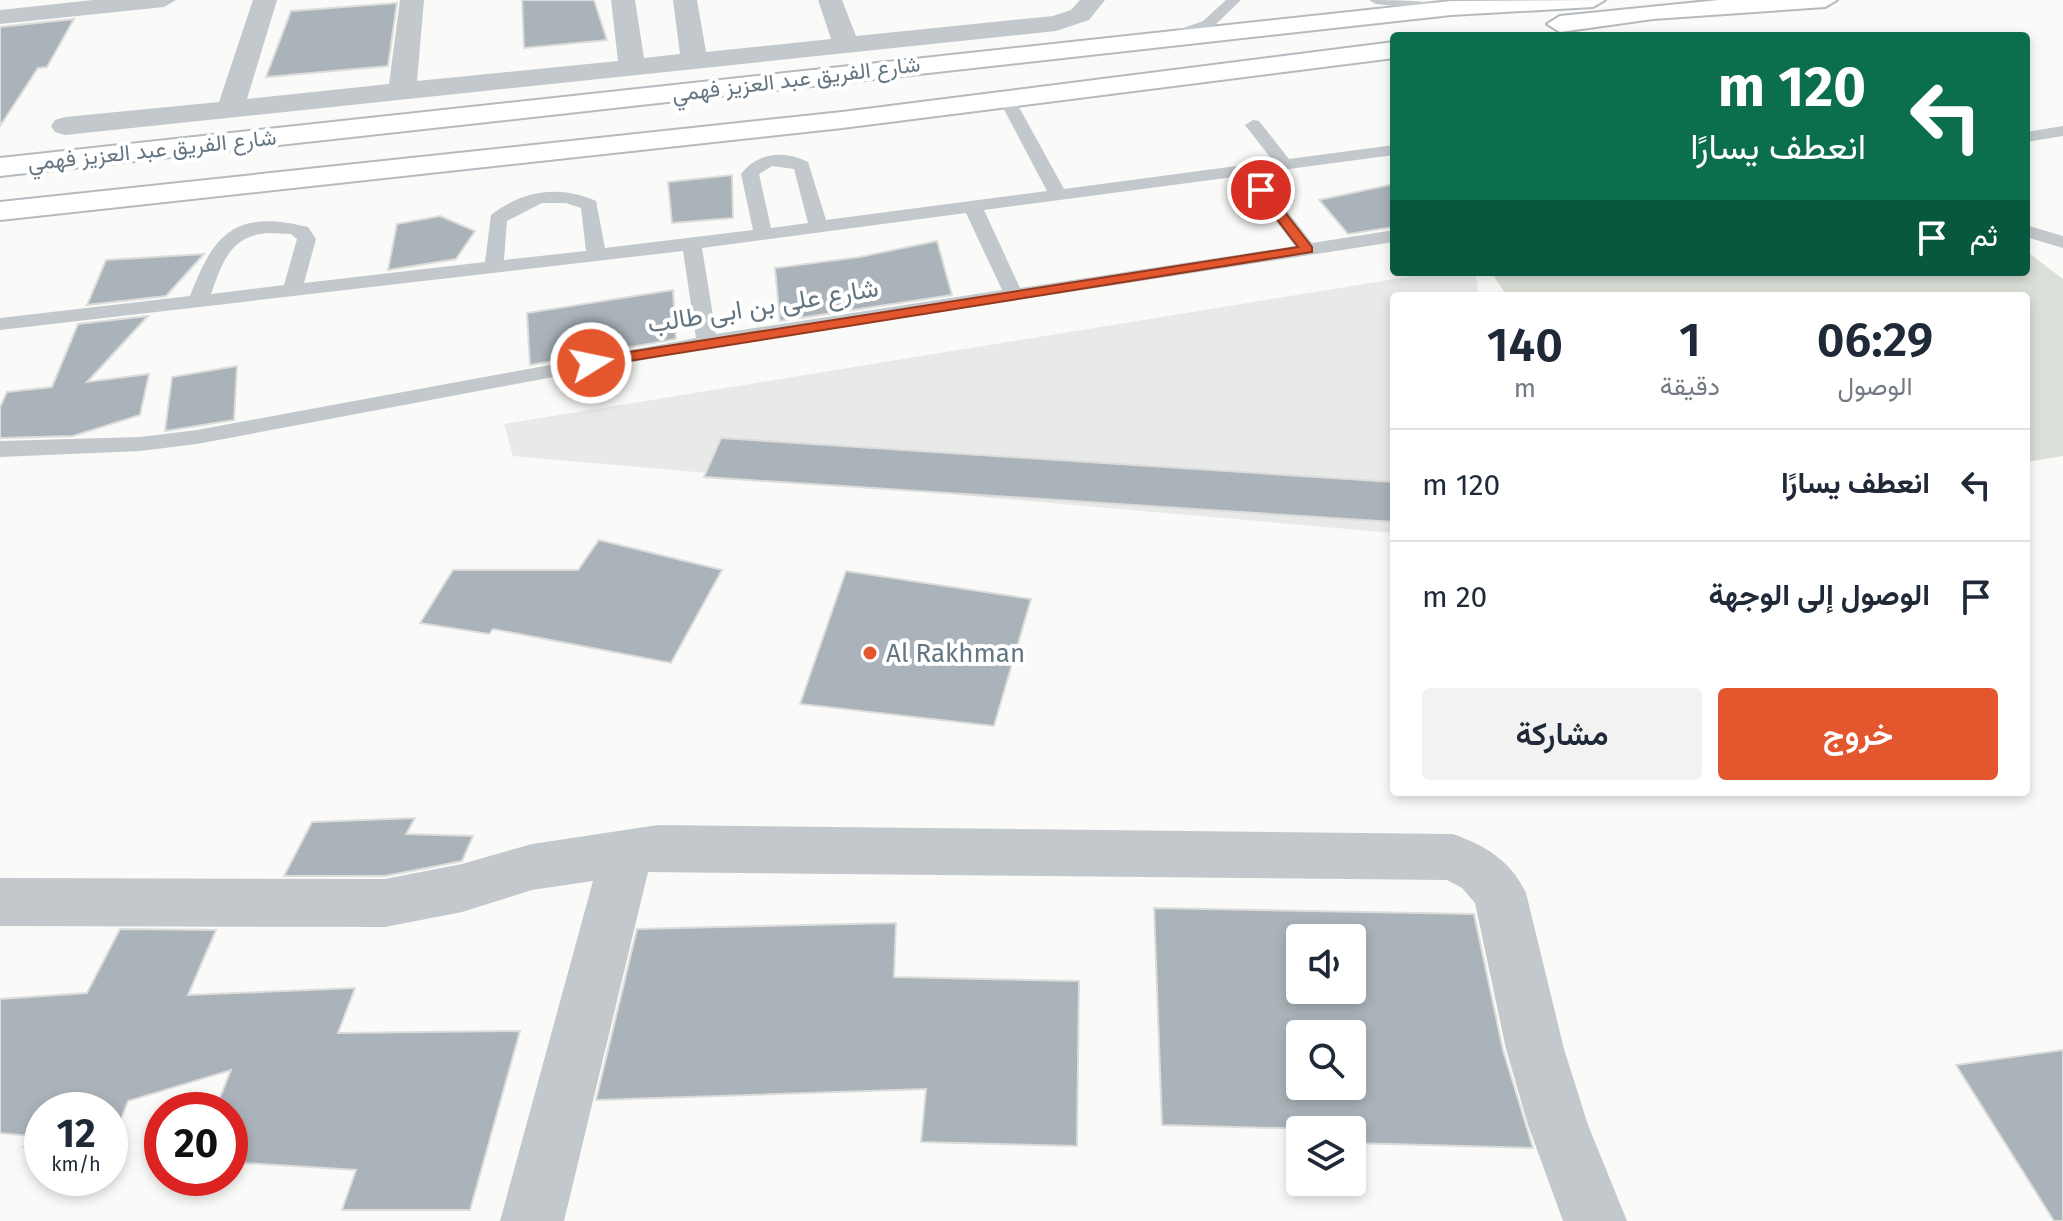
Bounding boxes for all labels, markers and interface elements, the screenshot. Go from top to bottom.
street label: شارع الفريق عبد العزيز فهمي [670,50,922,113]
text: 120 m [1718,54,1866,121]
icon: left [1894,64,1998,168]
street label: شارع الفريق عبد العزيز فهمي [26,124,278,181]
text: انعطف يسارًا [1690,125,1866,169]
pin [1227,156,1295,224]
icon: arrive [1239,168,1283,212]
icon: arrive [1910,216,1954,260]
text: ثم [1970,218,1998,254]
street label: شارع على بن ابى طالب [645,272,881,342]
text: 1 [1679,311,1701,369]
text: 06:29 [1817,311,1933,369]
text: 140 [1487,316,1563,374]
position arrow [549,321,633,405]
text: دقيقة [1660,371,1720,402]
text: الوصول [1838,371,1913,402]
text: m [1514,373,1536,404]
icon: left [1954,463,1998,507]
text: انعطف يسارًا [1781,465,1930,501]
text: 120 m [1422,467,1500,503]
icon: arrive [1954,575,1998,619]
text: الوصول إلى الوجهة [1708,577,1930,613]
text: 20 m [1422,579,1487,615]
place label: Al Rakhman [886,638,1025,669]
marker: Al Rakhman [861,644,879,662]
button: مشاركة [1422,688,1702,780]
button: خروج [1718,688,1998,780]
map controls [1286,924,1366,1196]
button: sound [1286,924,1366,1004]
button: search [1286,1020,1366,1100]
speed limit sign: 20 [144,1092,248,1196]
text: 12 [56,1110,96,1158]
button: layers [1286,1116,1366,1196]
text: km/h [51,1152,101,1176]

